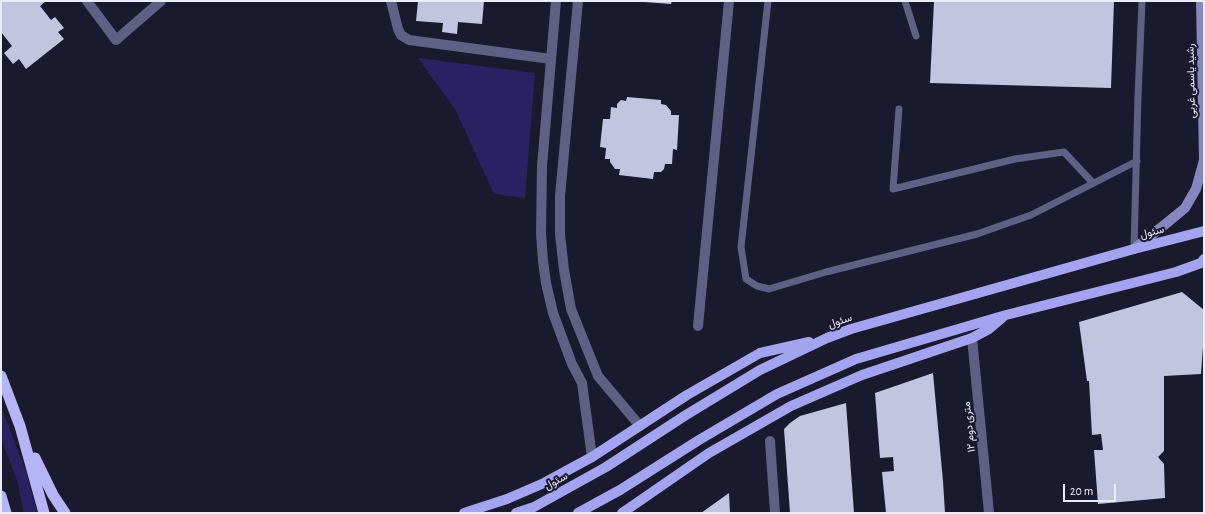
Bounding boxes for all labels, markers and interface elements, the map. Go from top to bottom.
street label: رشید یاسمی غربی [1184,44,1198,118]
street label: سئول [1138,223,1166,241]
street label: سئول [826,311,854,331]
street label: ۱۲ متری دوم [960,401,978,453]
street label: سئول [542,469,570,493]
scale bar [1065,476,1118,502]
text: 20 m [1070,485,1093,497]

